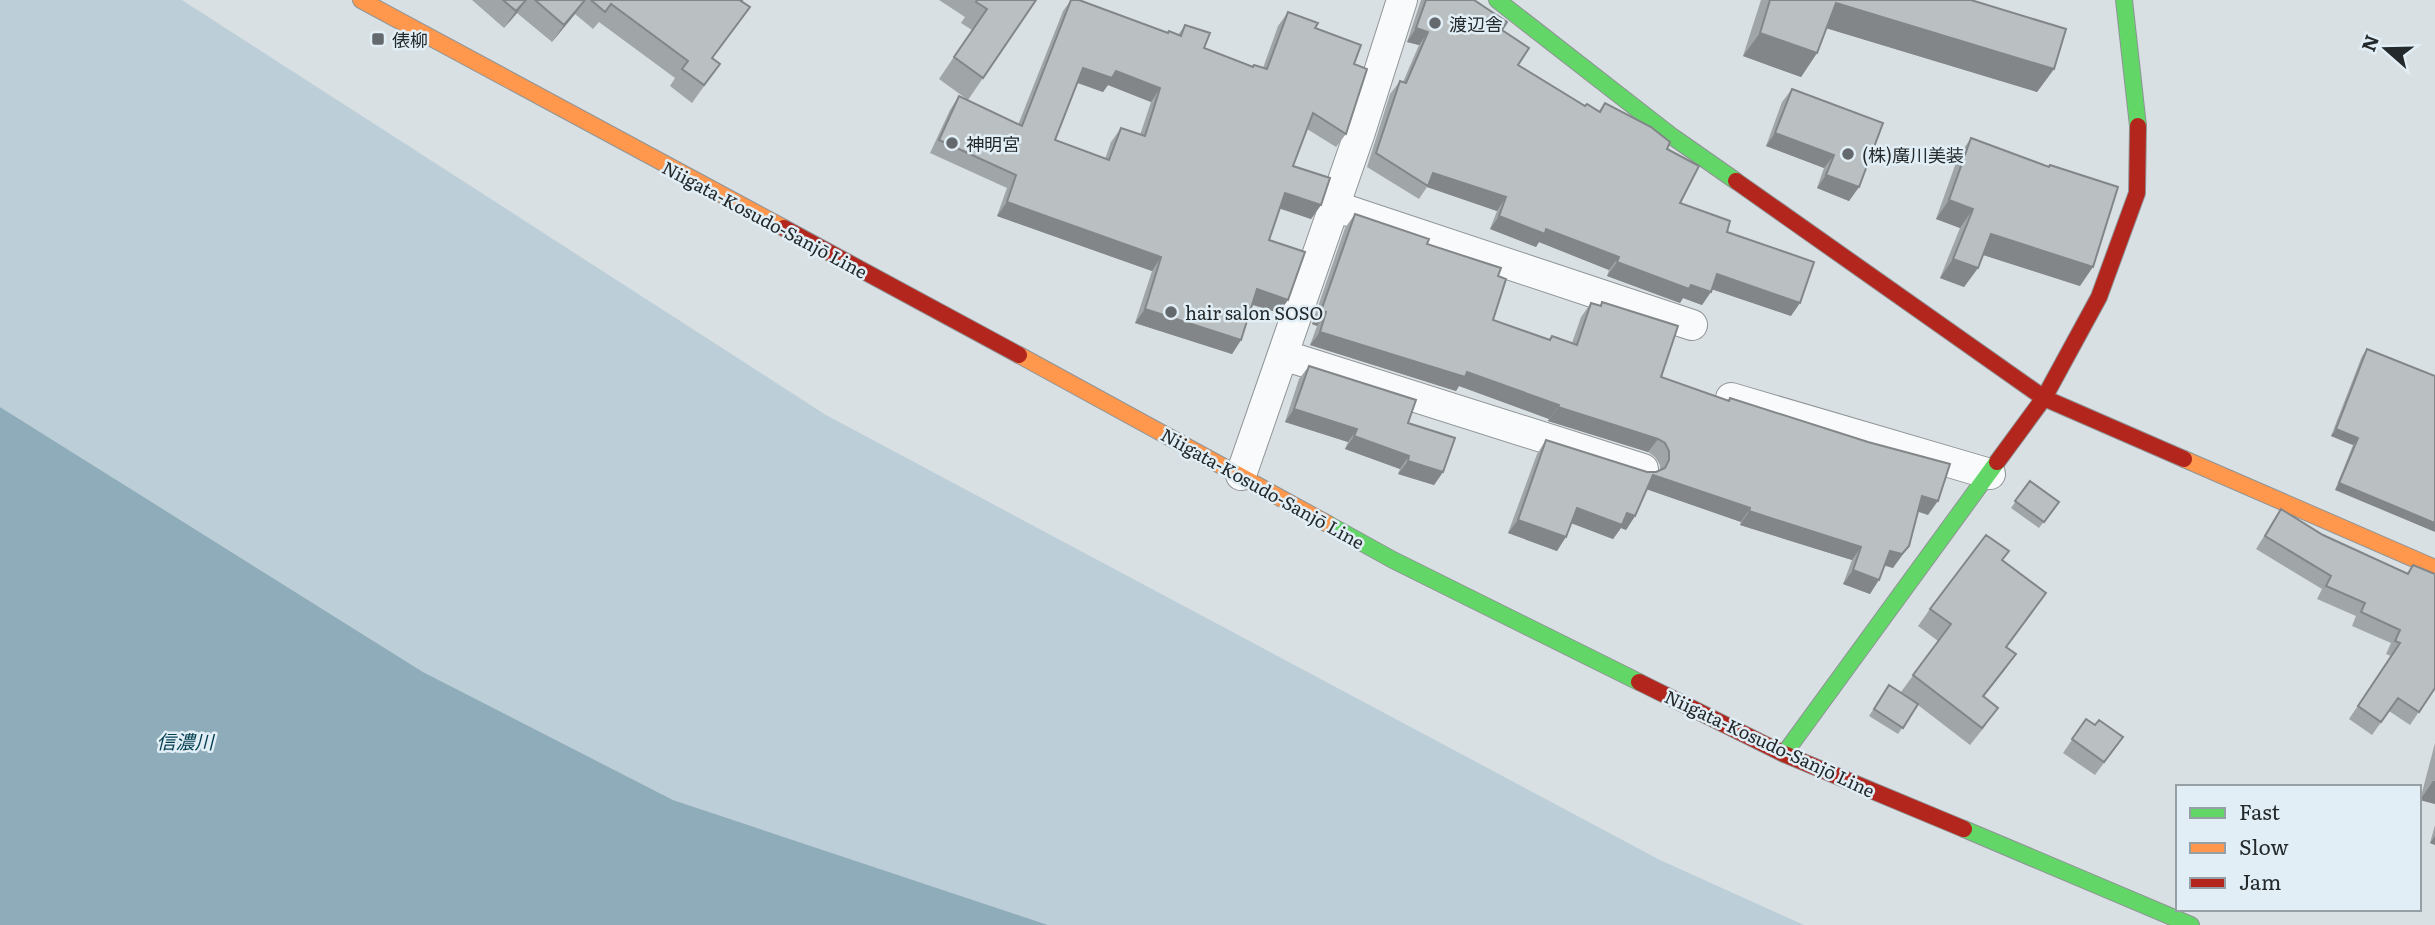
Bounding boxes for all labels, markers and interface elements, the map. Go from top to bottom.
place label: 渡辺舎 [1449,10,1503,37]
north arrow [2351,14,2421,84]
marker: 渡辺舎 [1427,15,1443,31]
place label: 俵柳 [392,26,428,53]
marker: 俵柳 [370,31,386,47]
text: N [2353,31,2385,55]
place label: 神明宮 [966,130,1020,157]
marker: 神明宮 [944,135,960,151]
place label: (株)廣川美装 [1862,141,1964,168]
marker: (株)廣川美装 [1840,146,1856,162]
street label: Niigata-Kosudo-Sanjō Line [658,153,872,285]
place label: hair salon SOSO [1185,299,1323,326]
marker: hair salon SOSO [1163,304,1179,320]
street label: Niigata-Kosudo-Sanjō Line [1156,421,1370,555]
street label: Niigata-Kosudo-Sanjō Line [1661,682,1879,804]
water label: 信濃川 [156,727,215,755]
legend [2176,785,2421,911]
text: Fast [2239,795,2280,826]
text: Slow [2239,830,2289,861]
text: Jam [2239,865,2281,896]

